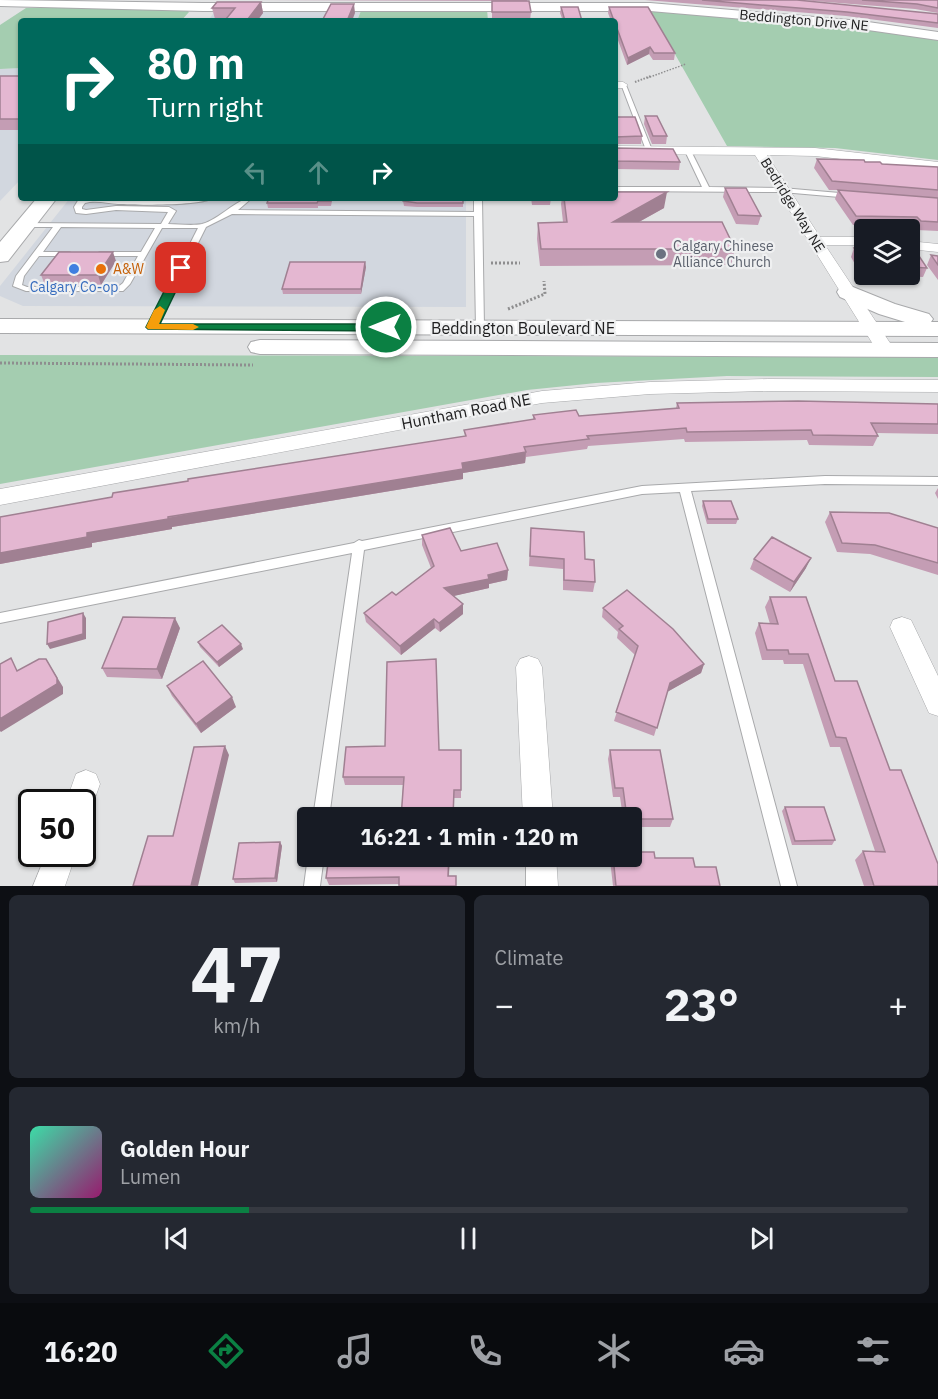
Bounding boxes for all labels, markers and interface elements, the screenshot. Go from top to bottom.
street label: Beddington Drive NE [739,5,869,35]
text: 80 m [147,36,245,91]
icon: right [48,42,126,120]
text: Turn right [147,89,264,124]
street label: Bedridge Way NE [757,154,829,256]
icon: left [239,156,272,189]
icon: ahead [302,156,335,189]
icon: right [365,156,398,189]
map controls [854,219,920,285]
button: layers [854,219,920,285]
place label: Calgary Chinese Alliance Church [673,237,774,271]
pin [155,242,206,293]
marker: Calgary Chinese Alliance Church [654,247,668,261]
icon: arrive [164,251,197,284]
place label: A&W [113,260,144,278]
marker: Calgary Co-op [67,262,81,276]
marker: A&W [94,262,108,276]
place label: Calgary Co-op [30,278,118,296]
position arrow [354,295,418,359]
street label: Beddington Boulevard NE [431,318,615,338]
street label: Huntham Road NE [399,389,533,433]
speed limit sign: 50 [18,789,96,867]
text: 16:21 · 1 min · 120 m [360,822,579,851]
text: 47 [190,922,284,1023]
text: Climate [495,944,563,971]
text: 23° [664,975,739,1033]
text: − [495,983,514,1026]
text: + [888,983,908,1026]
text: km/h [213,1012,260,1039]
text: Golden Hour [120,1134,249,1163]
text: Lumen [120,1163,181,1190]
icon: previous [160,1222,193,1255]
icon: pause [452,1222,485,1255]
icon: next [745,1222,778,1255]
icon: directions [205,1330,247,1372]
icon: music [334,1330,376,1372]
icon: phone [464,1330,506,1372]
icon: climate [593,1330,635,1372]
icon: car [723,1330,765,1372]
icon: filters [852,1330,894,1372]
text: 16:20 [44,1334,117,1369]

